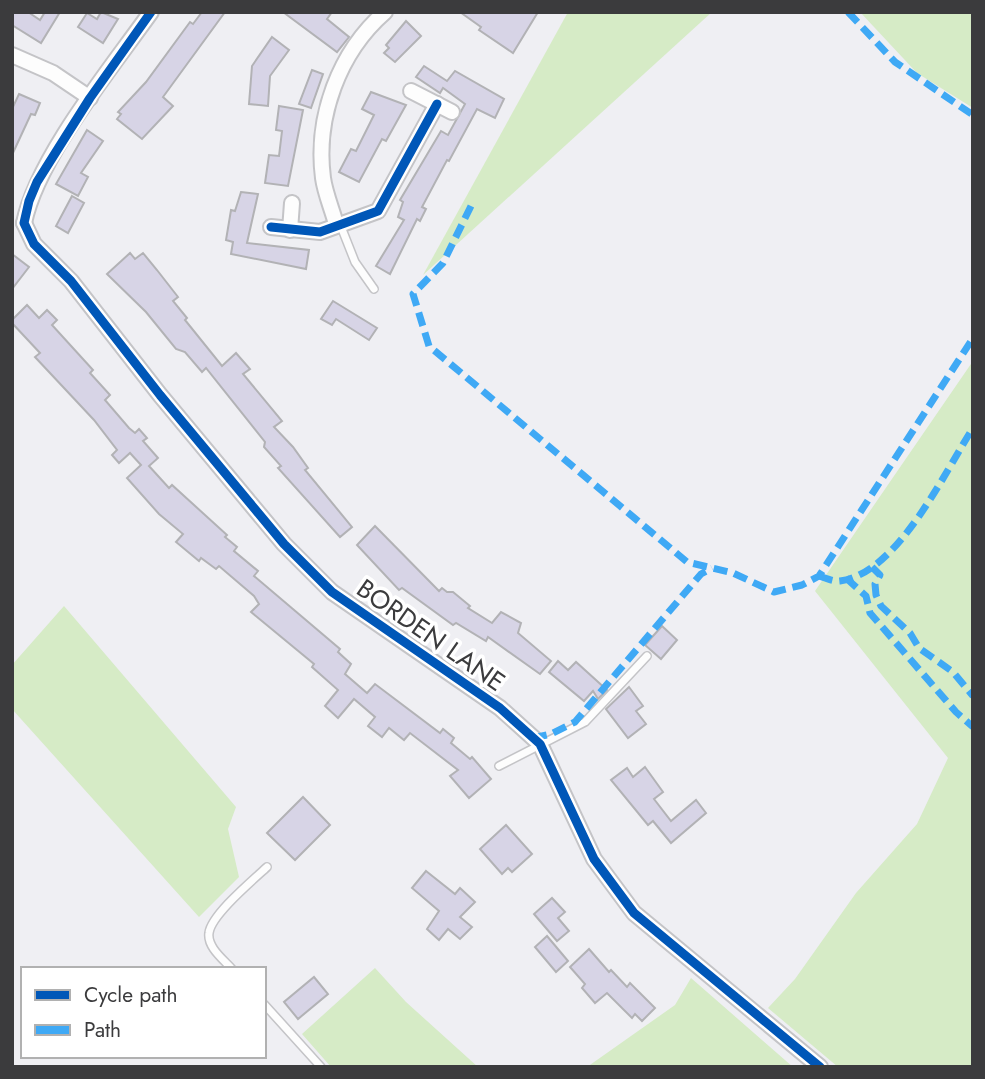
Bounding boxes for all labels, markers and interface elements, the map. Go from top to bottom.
street label: BORDEN LANE [349,570,513,700]
legend [21,967,266,1058]
text: Cycle path [84,980,177,1010]
text: Path [84,1015,121,1045]

